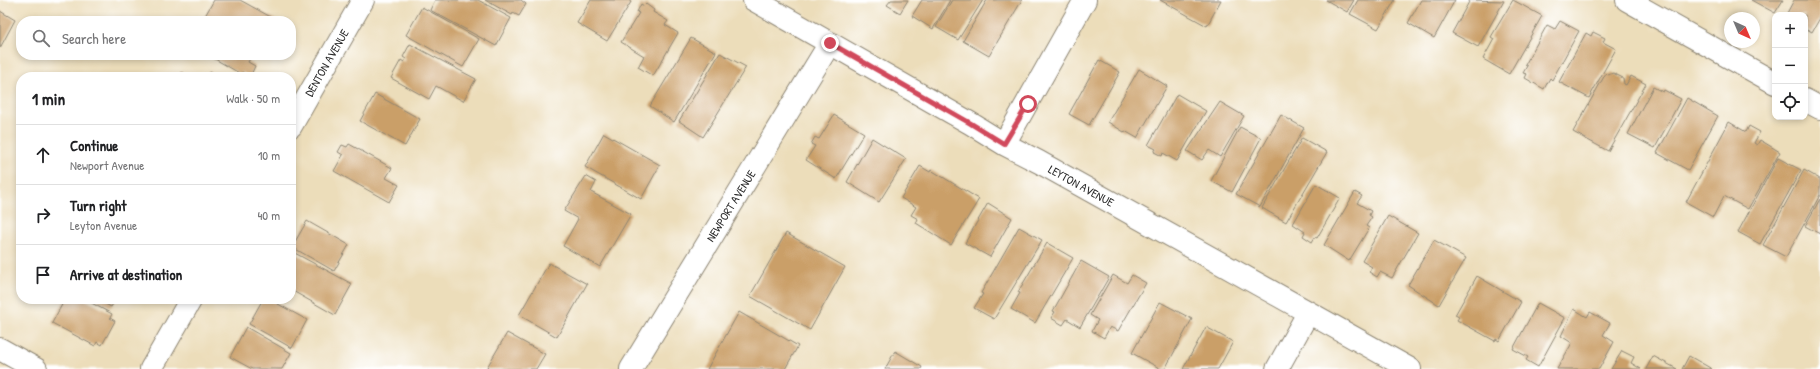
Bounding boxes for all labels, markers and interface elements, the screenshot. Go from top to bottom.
north arrow [1724,12,1760,48]
map controls [1772,12,1808,120]
button: + [1772,12,1808,48]
search box [16,16,296,60]
street label: DENTON AVENUE [300,25,353,99]
icon: search [30,27,52,49]
text: Search here [62,28,126,49]
route end [821,34,839,52]
button: − [1772,48,1808,84]
button: locate [1772,84,1808,120]
text: 1 min [32,87,65,110]
text: Walk · 50 m [226,89,280,107]
route start [1019,95,1037,113]
text: Continue [70,135,118,156]
icon: ahead [32,144,54,166]
text: 10 m [258,146,280,164]
text: Newport Avenue [70,156,144,174]
street label: LEYTON AVENUE [1045,161,1118,211]
street label: NEWPORT AVENUE [702,166,760,245]
text: Turn right [70,195,126,216]
icon: right [32,204,54,226]
text: 40 m [257,206,280,224]
text: Leyton Avenue [70,216,137,234]
icon: arrive [32,264,54,286]
text: Arrive at destination [70,264,182,285]

